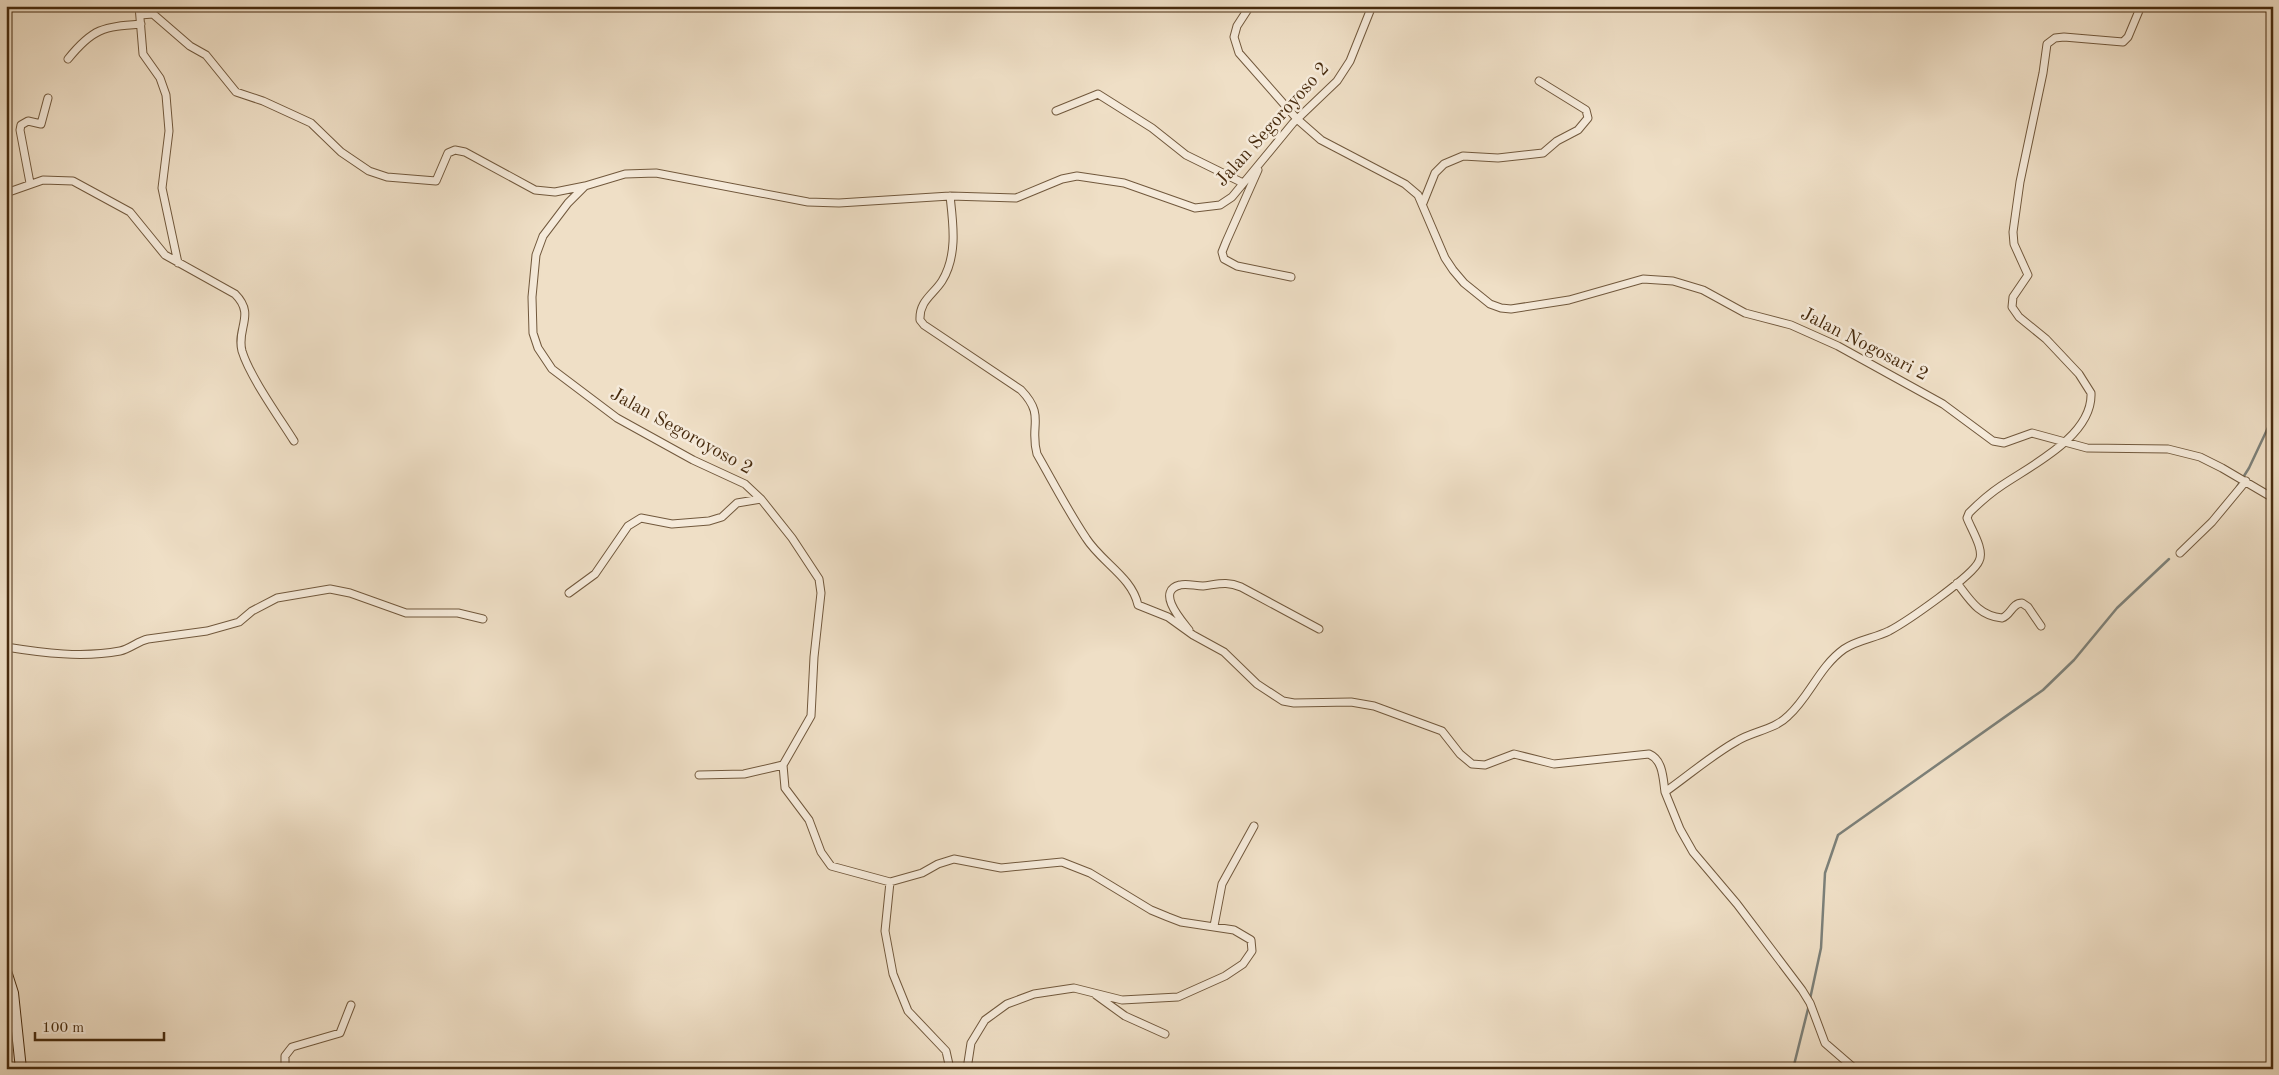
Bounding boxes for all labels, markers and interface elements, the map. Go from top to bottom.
street label: Jalan Segoroyoso 2 [1212,59,1334,191]
street label: Jalan Nogosari 2 [1797,305,1931,385]
street label: Jalan Segoroyoso 2 [607,385,755,479]
scale bar [35,1010,164,1042]
text: 100 m [42,1021,84,1036]

